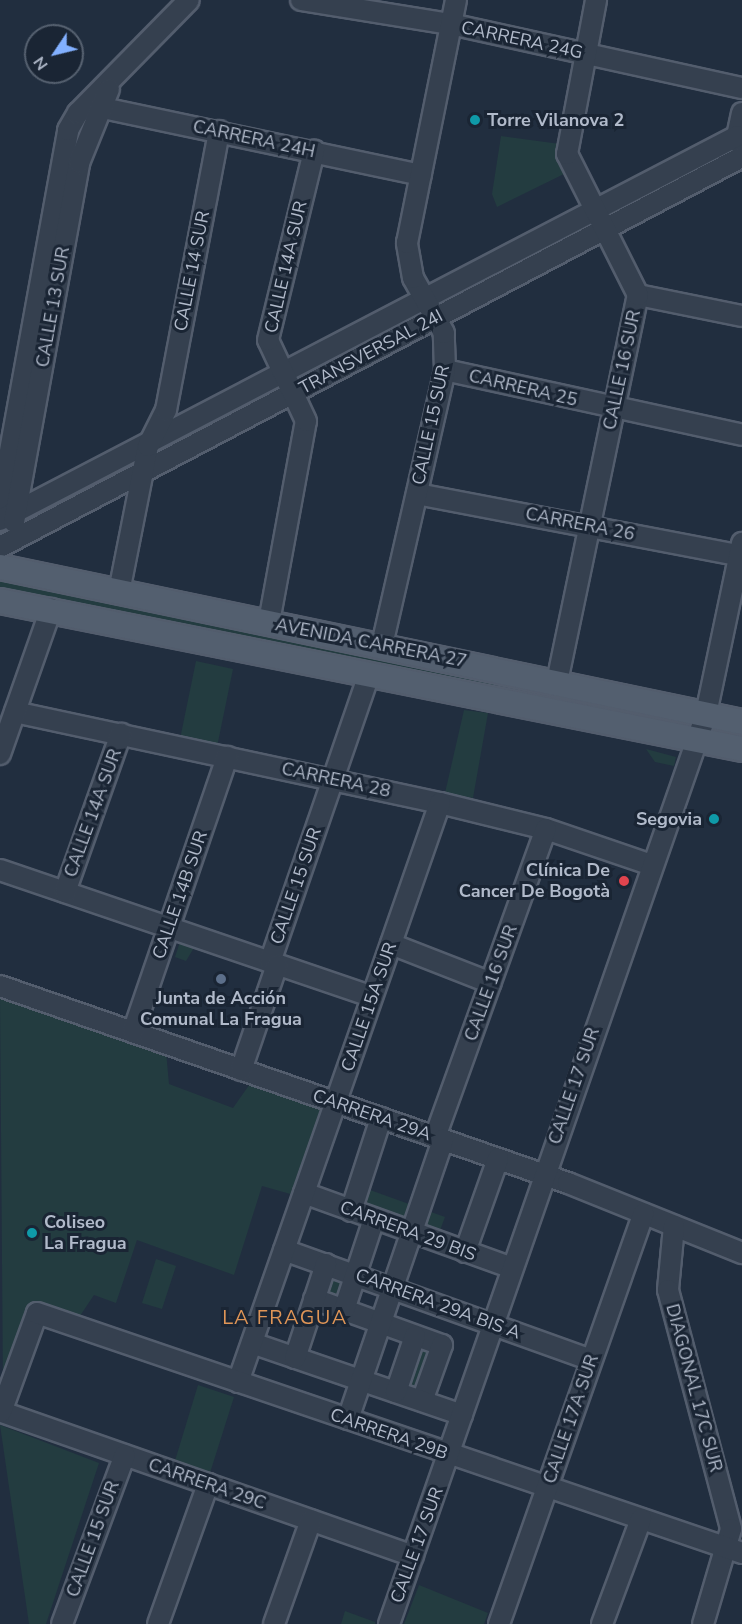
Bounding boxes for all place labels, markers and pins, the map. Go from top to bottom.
place label: Torre Vilanova 2 [487,109,624,131]
marker: Torre Vilanova 2 [468,113,482,127]
place label: Segovia [636,808,702,830]
marker: Segovia [707,812,721,826]
place label: Clínica De Cancer De Bogotà [459,860,610,902]
marker: Clínica De Cancer De Bogotà [615,872,633,890]
marker: Junta de Acción Comunal La Fragua [214,972,228,986]
place label: Junta de Acción Comunal La Fragua [140,988,302,1030]
place label: Coliseo La Fragua [44,1212,127,1254]
marker: Coliseo La Fragua [25,1226,39,1240]

